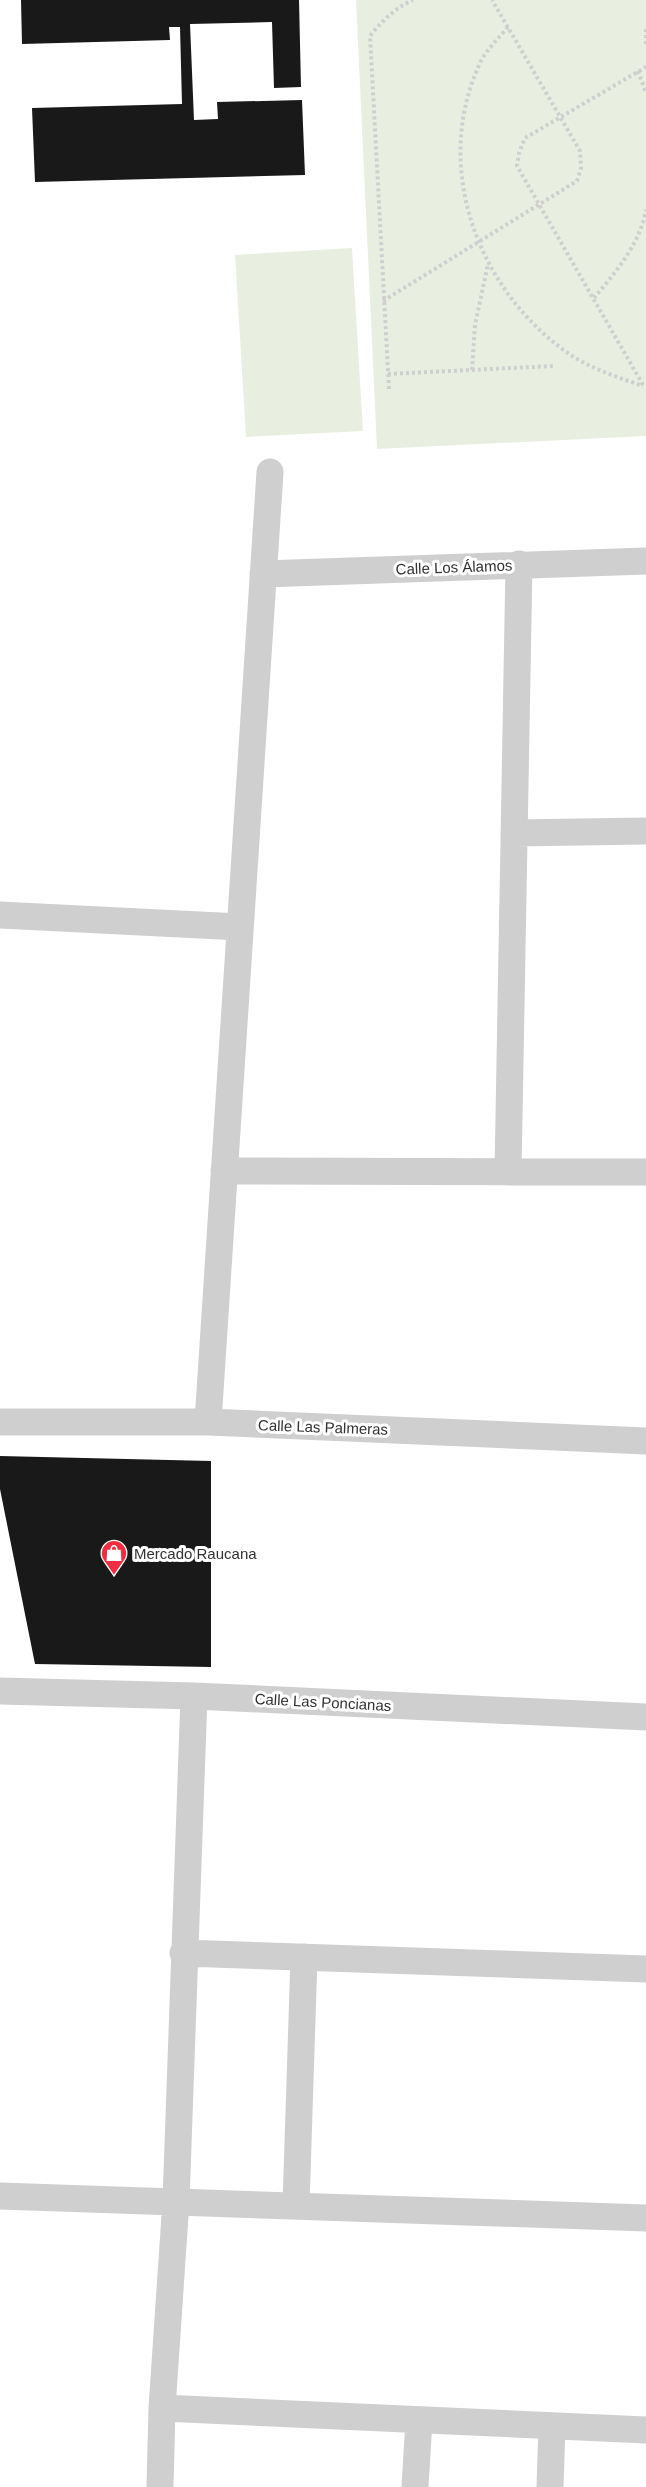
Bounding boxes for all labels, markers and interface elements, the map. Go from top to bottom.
street label: Calle Los Álamos [395,556,513,578]
street label: Calle Las Palmeras [258,1416,388,1438]
shop icon: Mercado Raucana [99,1538,129,1576]
place label: Mercado Raucana [134,1545,257,1562]
street label: Calle Las Poncianas [254,1690,392,1714]

